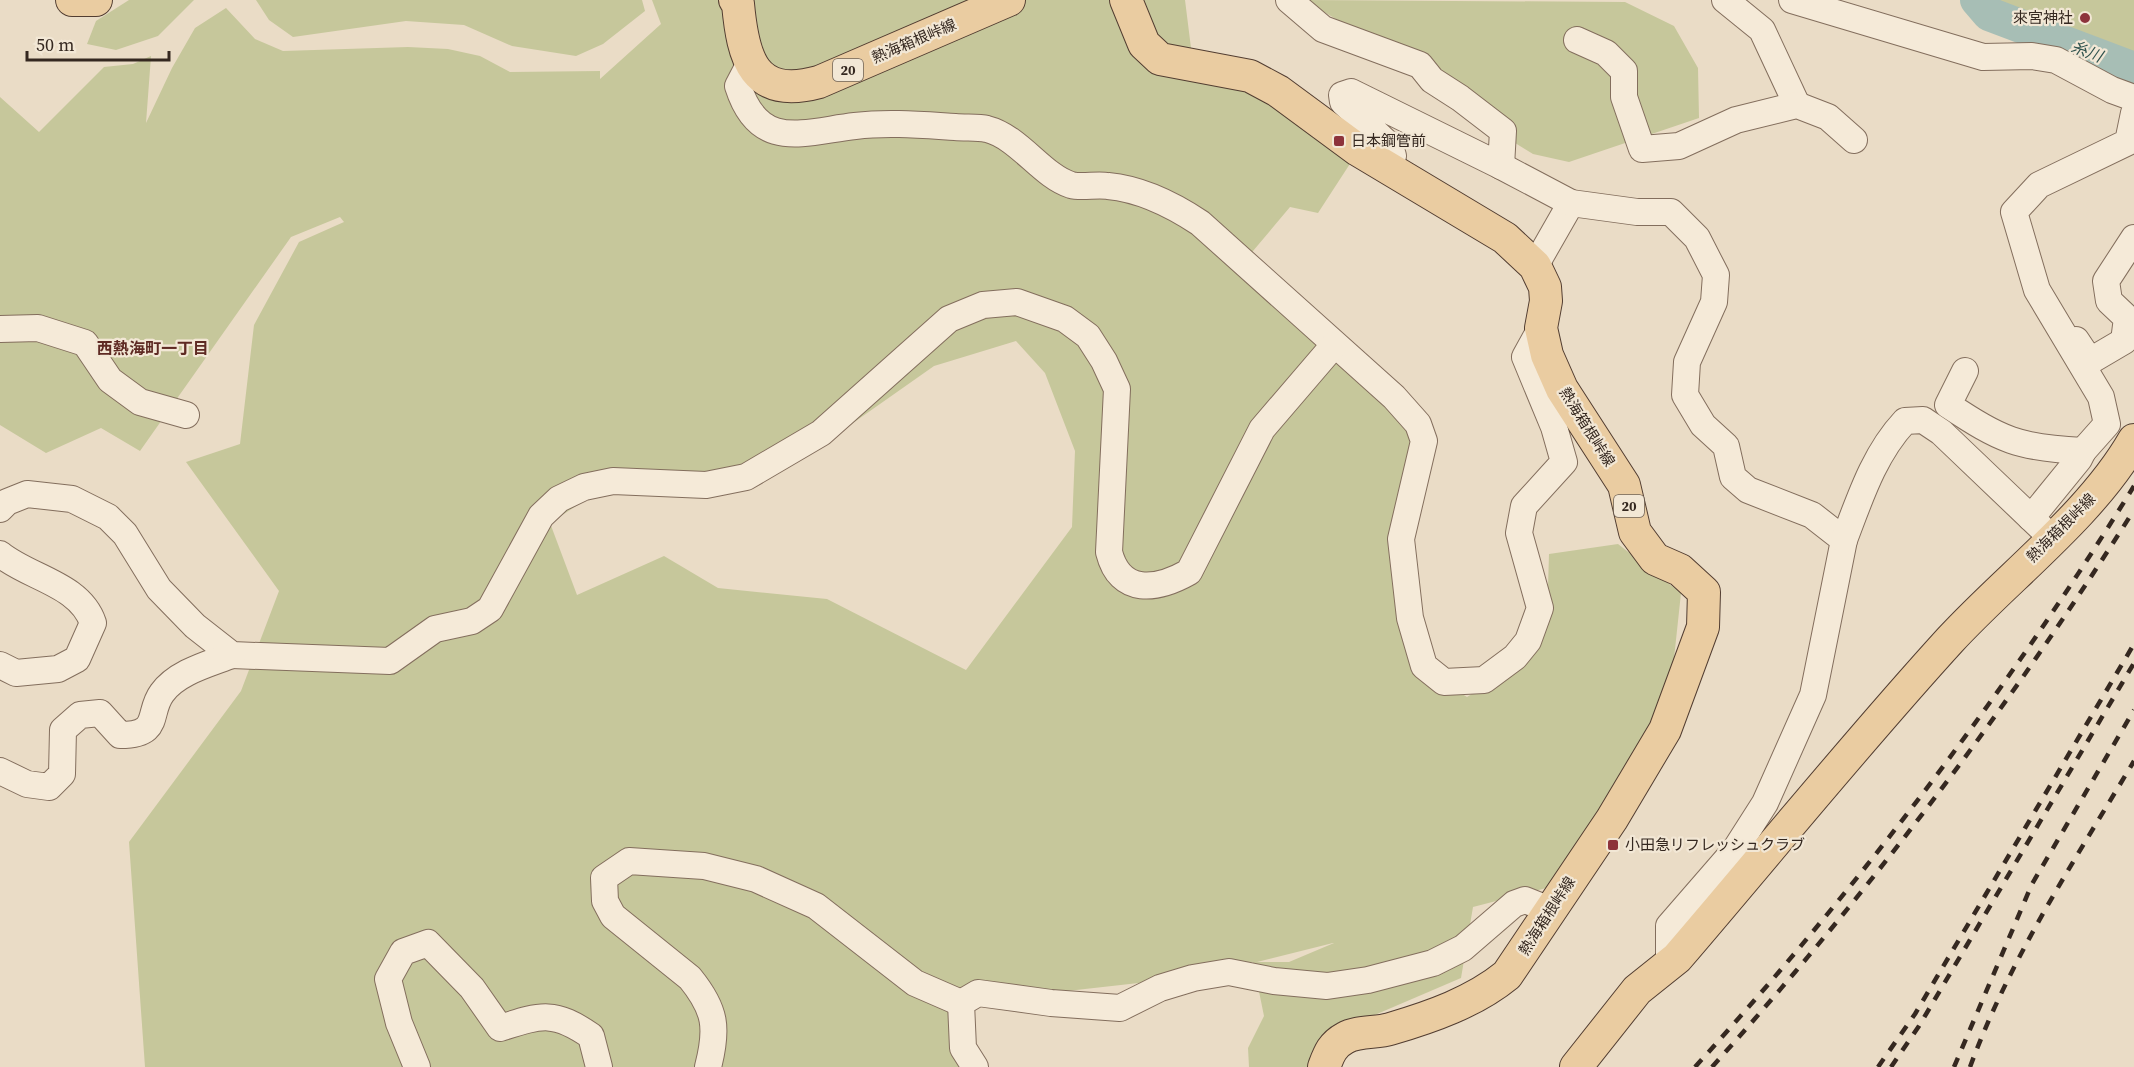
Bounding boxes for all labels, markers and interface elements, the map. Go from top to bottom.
place label: 來宮神社 [2013,7,2073,28]
marker: 來宮神社 [2078,11,2092,25]
street label: 熱海箱根峠線 [868,13,959,68]
scale bar [27,24,170,62]
text: 50 m [36,32,74,57]
water label: 糸川 [2068,35,2108,68]
road number: 20 [833,59,863,81]
place label: 日本鋼管前 [1351,130,1426,151]
marker: 日本鋼管前 [1332,134,1346,148]
district label: 西熱海町一丁目 [97,337,209,359]
street label: 熱海箱根峠線 [1555,383,1620,470]
street label: 熱海箱根峠線 [2021,488,2100,567]
road number: 20 [1614,495,1644,517]
place label: 小田急リフレッシュクラブ [1625,834,1805,855]
marker: 小田急リフレッシュクラブ [1606,838,1620,852]
street label: 熱海箱根峠線 [1513,872,1580,959]

